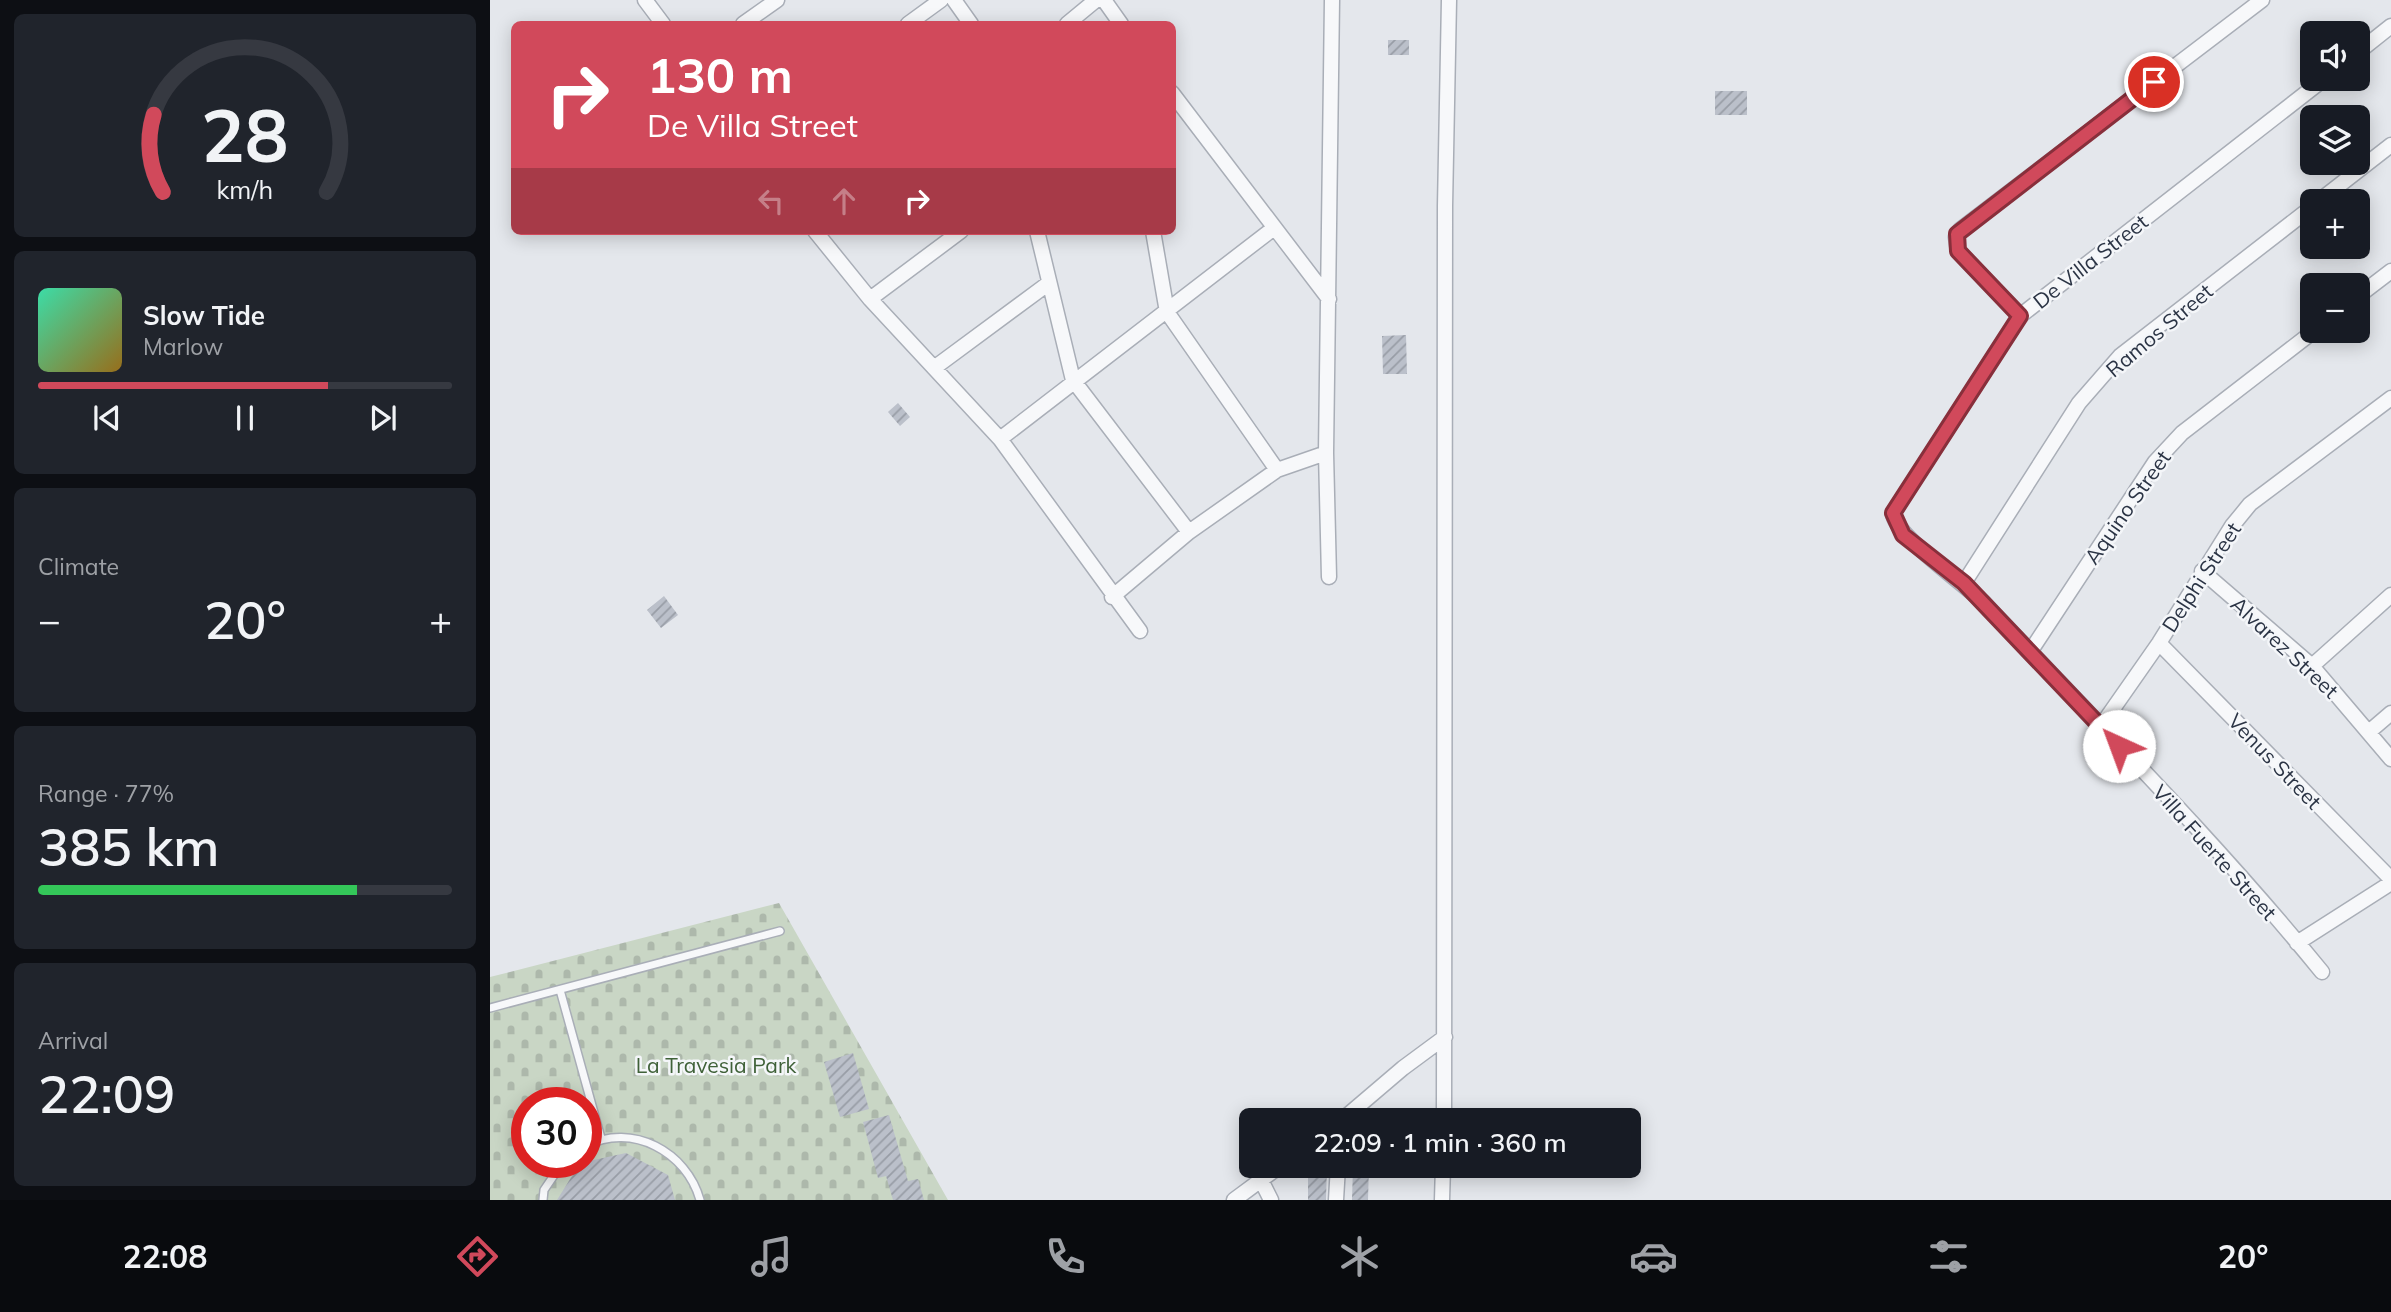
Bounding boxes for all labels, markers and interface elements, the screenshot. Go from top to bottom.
map controls [2300,21,2370,343]
button: sound [2300,21,2370,91]
text: 130 m [647,44,793,105]
icon: right [532,49,623,140]
pin [2124,52,2184,112]
icon: arrive [2135,63,2173,101]
text: 28 [201,89,289,180]
text: De Villa Street [647,105,858,145]
button: layers [2300,105,2370,175]
text: km/h [217,173,273,204]
icon: left [752,182,790,220]
icon: ahead [825,182,863,220]
icon: right [898,182,936,220]
button: + [2300,189,2370,259]
street label: De Villa Street [2027,208,2153,314]
button: − [2300,273,2370,343]
street label: Ramos Street [2100,278,2218,382]
text: Slow Tide [143,299,265,332]
text: Marlow [143,332,223,361]
icon: previous [88,399,126,437]
icon: pause [226,399,264,437]
icon: next [364,399,402,437]
street label: Aquino Street [2078,445,2176,569]
street label: Delphi Street [2156,517,2246,637]
text: Climate [38,552,119,581]
text: 20° [204,587,286,652]
street label: Alvarez Street [2226,591,2344,703]
text: − [38,596,61,644]
text: + [429,596,452,644]
street label: Venus Street [2223,708,2327,814]
position arrow [2082,709,2156,783]
text: Range · 77% [38,779,174,808]
street label: Villa Fuerte Street [2147,779,2283,925]
text: 385 km [38,814,219,879]
text: Arrival [38,1026,108,1055]
park label: La Travesia Park [636,1052,797,1078]
text: 22:09 [38,1061,175,1126]
speed limit sign: 30 [511,1087,602,1178]
text: 22:09 · 1 min · 360 m [1313,1126,1567,1159]
icon: directions [453,1232,502,1281]
icon: music [747,1232,796,1281]
icon: phone [1041,1232,1090,1281]
icon: climate [1335,1232,1384,1281]
icon: car [1629,1232,1678,1281]
icon: filters [1924,1232,1973,1281]
text: 22:08 [123,1236,207,1276]
text: 20° [2218,1236,2268,1276]

